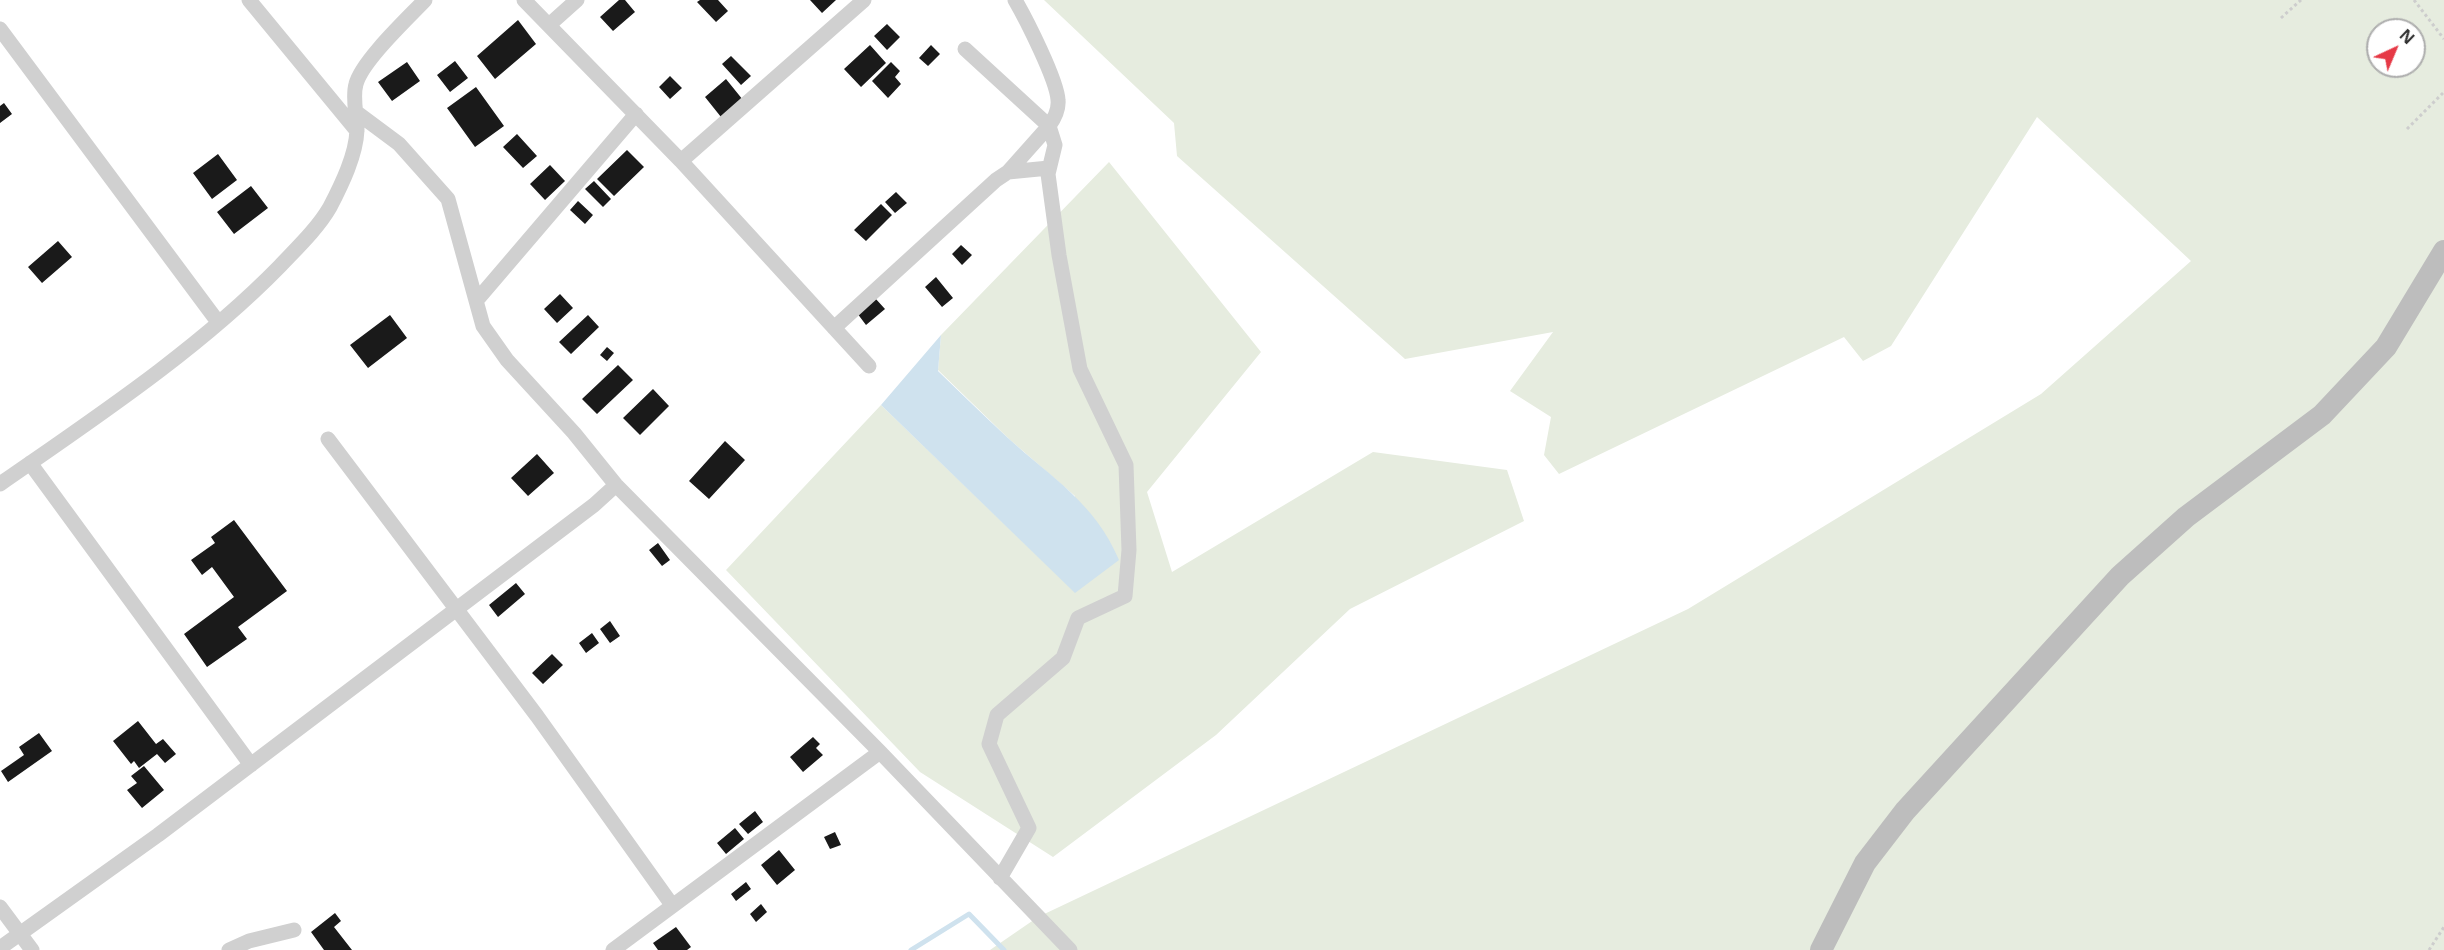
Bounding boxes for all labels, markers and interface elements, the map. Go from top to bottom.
north arrow [2366,18,2426,78]
text: N [2395,24,2419,49]

